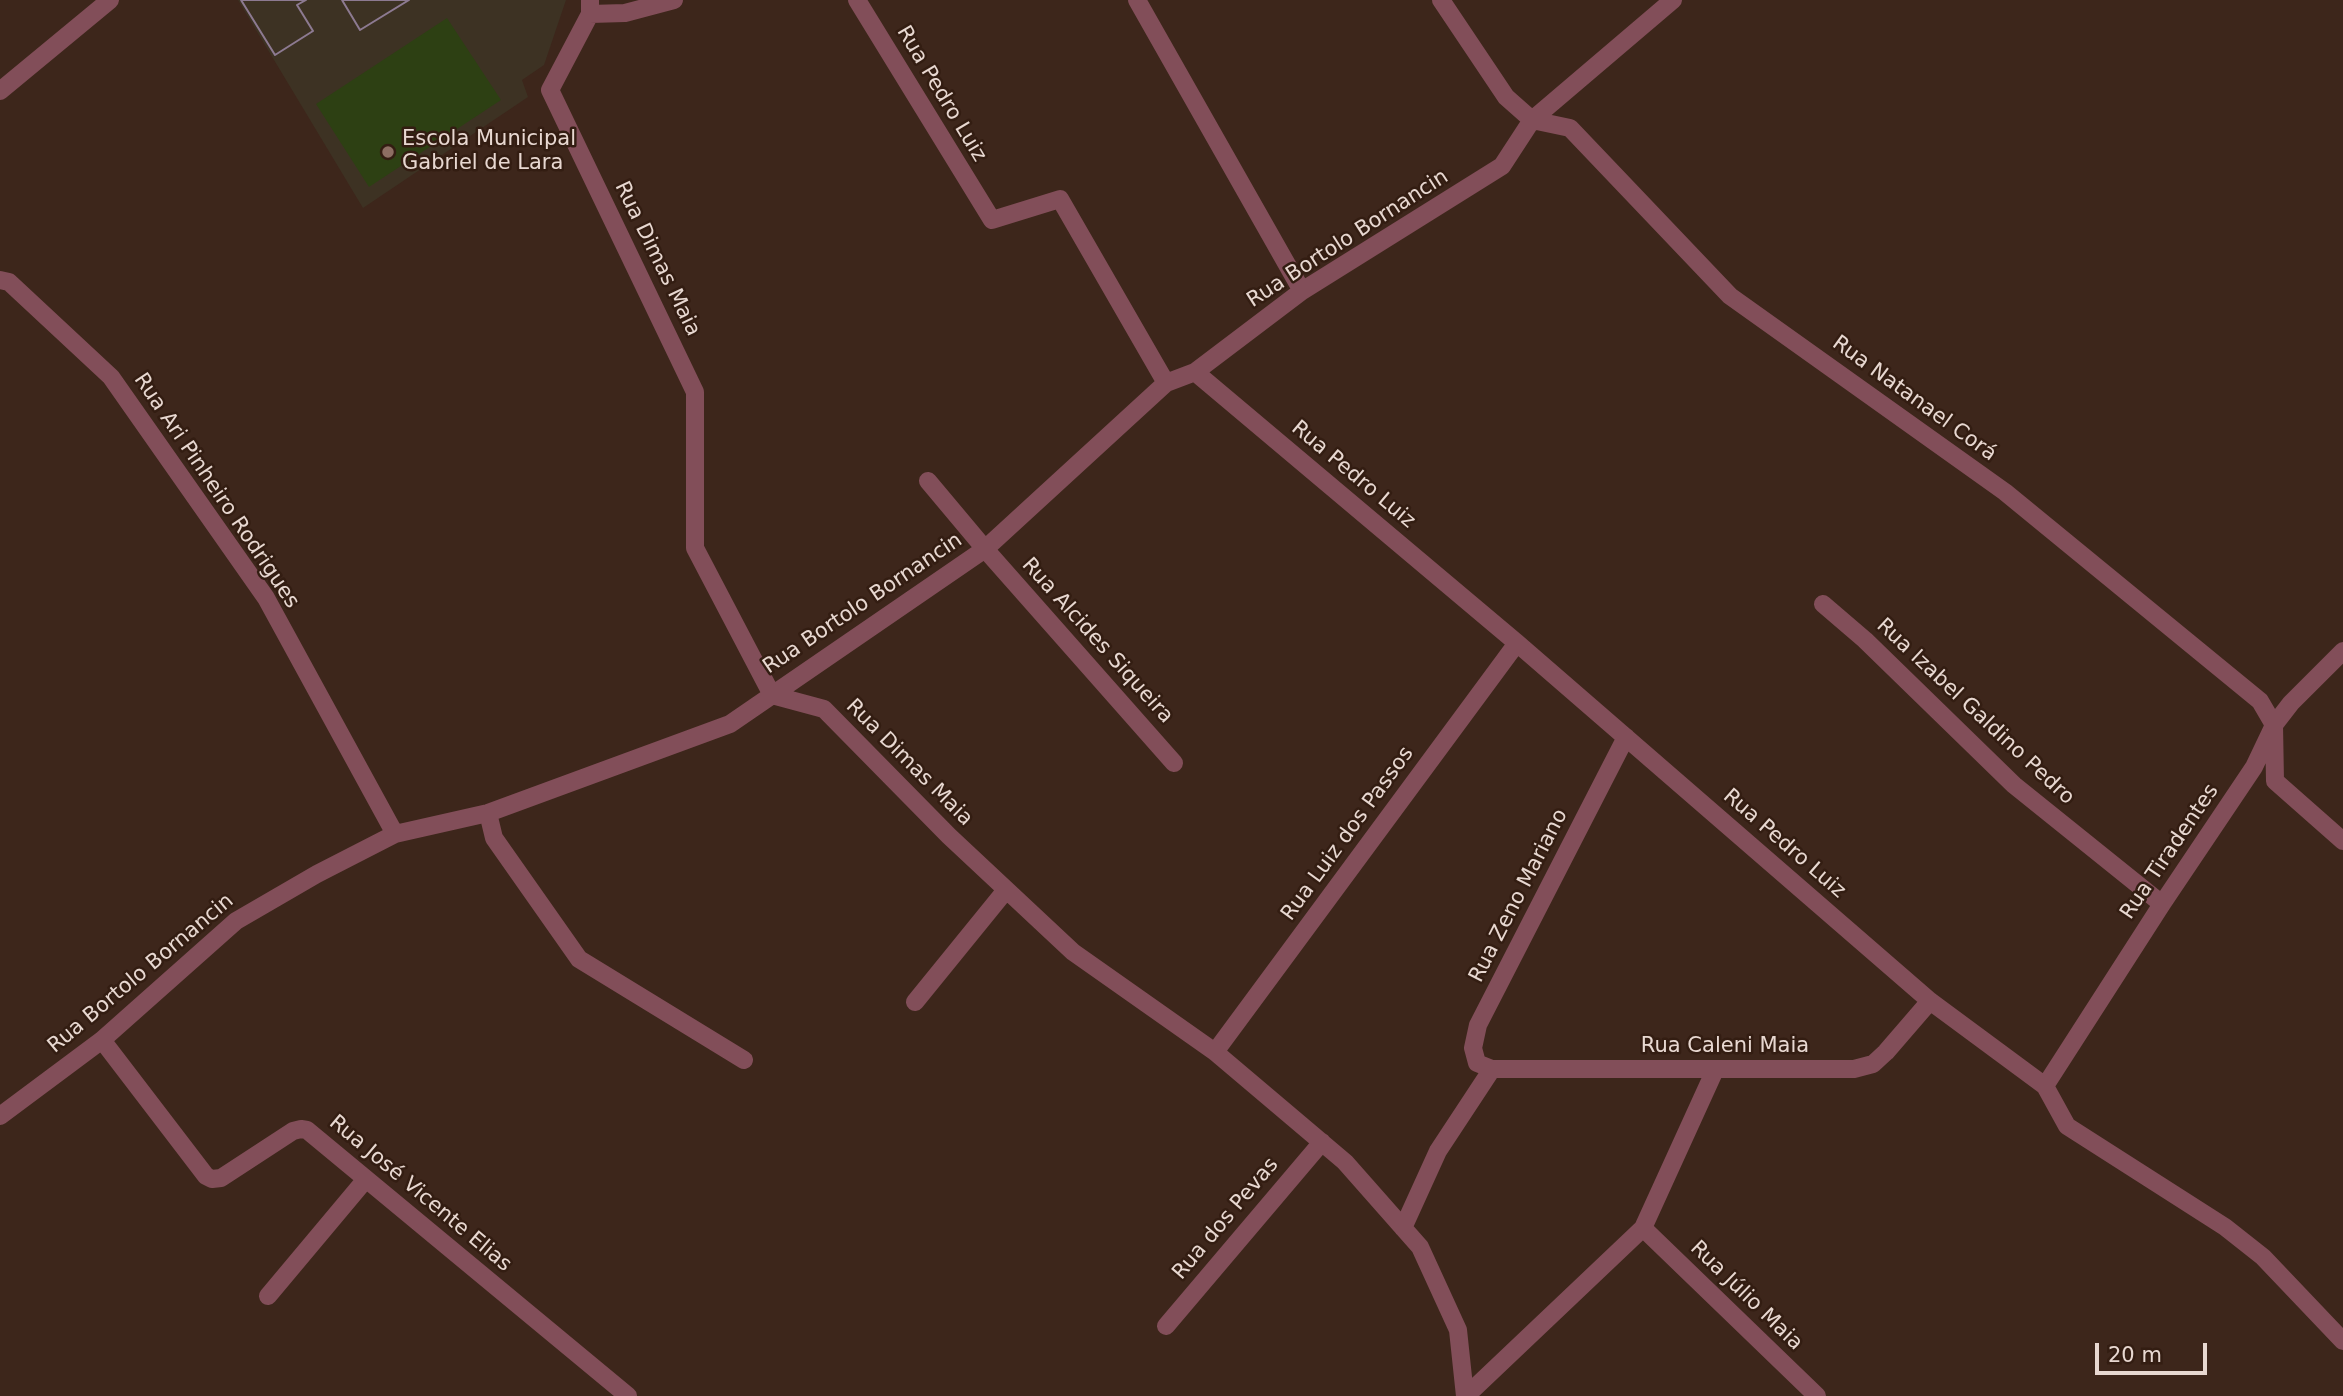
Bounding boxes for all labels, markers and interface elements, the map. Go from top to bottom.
street label: Rua Pedro Luiz [891,22,991,166]
place label: Escola Municipal Gabriel de Lara [402,127,576,177]
marker: Escola Municipal Gabriel de Lara [380,144,396,160]
street label: Rua Bortolo Bornancin [1243,165,1453,313]
street label: Rua Dimas Maia [609,177,705,341]
street label: Rua Natanael Corá [1827,331,2001,467]
street label: Rua Ari Pinheiro Rodrigues [128,369,304,613]
street label: Rua Pedro Luiz [1286,416,1420,534]
street label: Rua Bortolo Bornancin [759,528,967,680]
street label: Rua Alcides Siqueira [1016,553,1178,729]
street label: Rua Izabel Galdino Pedro [1871,614,2079,810]
street label: Rua Dimas Maia [840,694,978,832]
street label: Rua Luiz dos Passos [1276,742,1420,926]
street label: Rua Tiradentes [2115,780,2225,924]
street label: Rua Pedro Luiz [1718,784,1850,904]
street label: Rua Zeno Mariano [1464,805,1574,987]
street label: Rua Bortolo Bornancin [43,889,239,1059]
street label: Rua Caleni Maia [1641,1034,1809,1060]
street label: Rua José Vicente Elias [324,1110,516,1278]
street label: Rua dos Pevas [1168,1153,1284,1285]
street label: Rua Júlio Maia [1684,1236,1808,1356]
scale bar [2098,1330,2210,1374]
text: 20 m [2108,1343,2162,1367]

